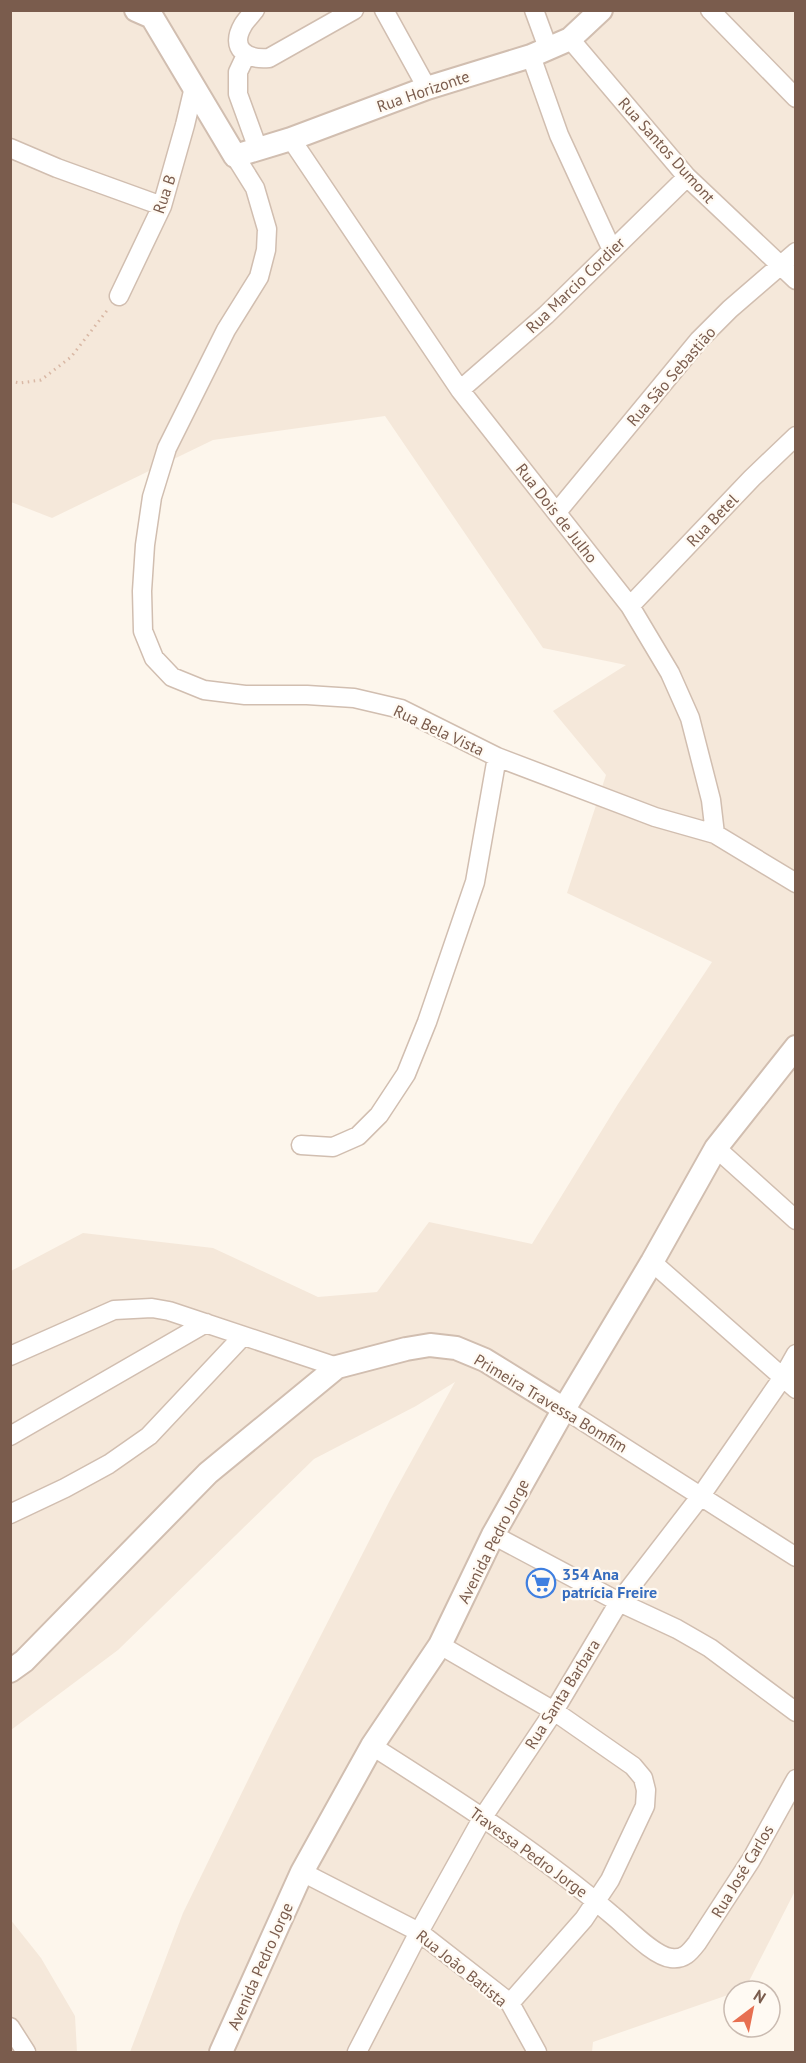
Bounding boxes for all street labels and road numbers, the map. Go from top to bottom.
street label: Rua Horizonte [374,66,472,116]
street label: Rua Santos Dumont [614,93,720,207]
street label: Rua B [148,172,180,216]
street label: Rua Marcio Cordier [521,232,629,337]
street label: Rua São Sebastião [622,322,720,430]
street label: Rua Dois de Julho [512,459,602,567]
street label: Rua Betel [682,489,742,551]
street label: Rua Bela Vista [391,700,487,760]
street label: Primeira Travessa Bomfim [471,1349,631,1457]
street label: Avenida Pedro Jorge [453,1475,533,1607]
street label: Rua Santa Barbara [520,1635,604,1753]
street label: Travessa Pedro Jorge [466,1803,592,1901]
street label: Rua José Carlos [706,1821,778,1921]
street label: Avenida Pedro Jorge [223,1899,297,2033]
street label: Rua João Batista [412,1925,512,2011]

